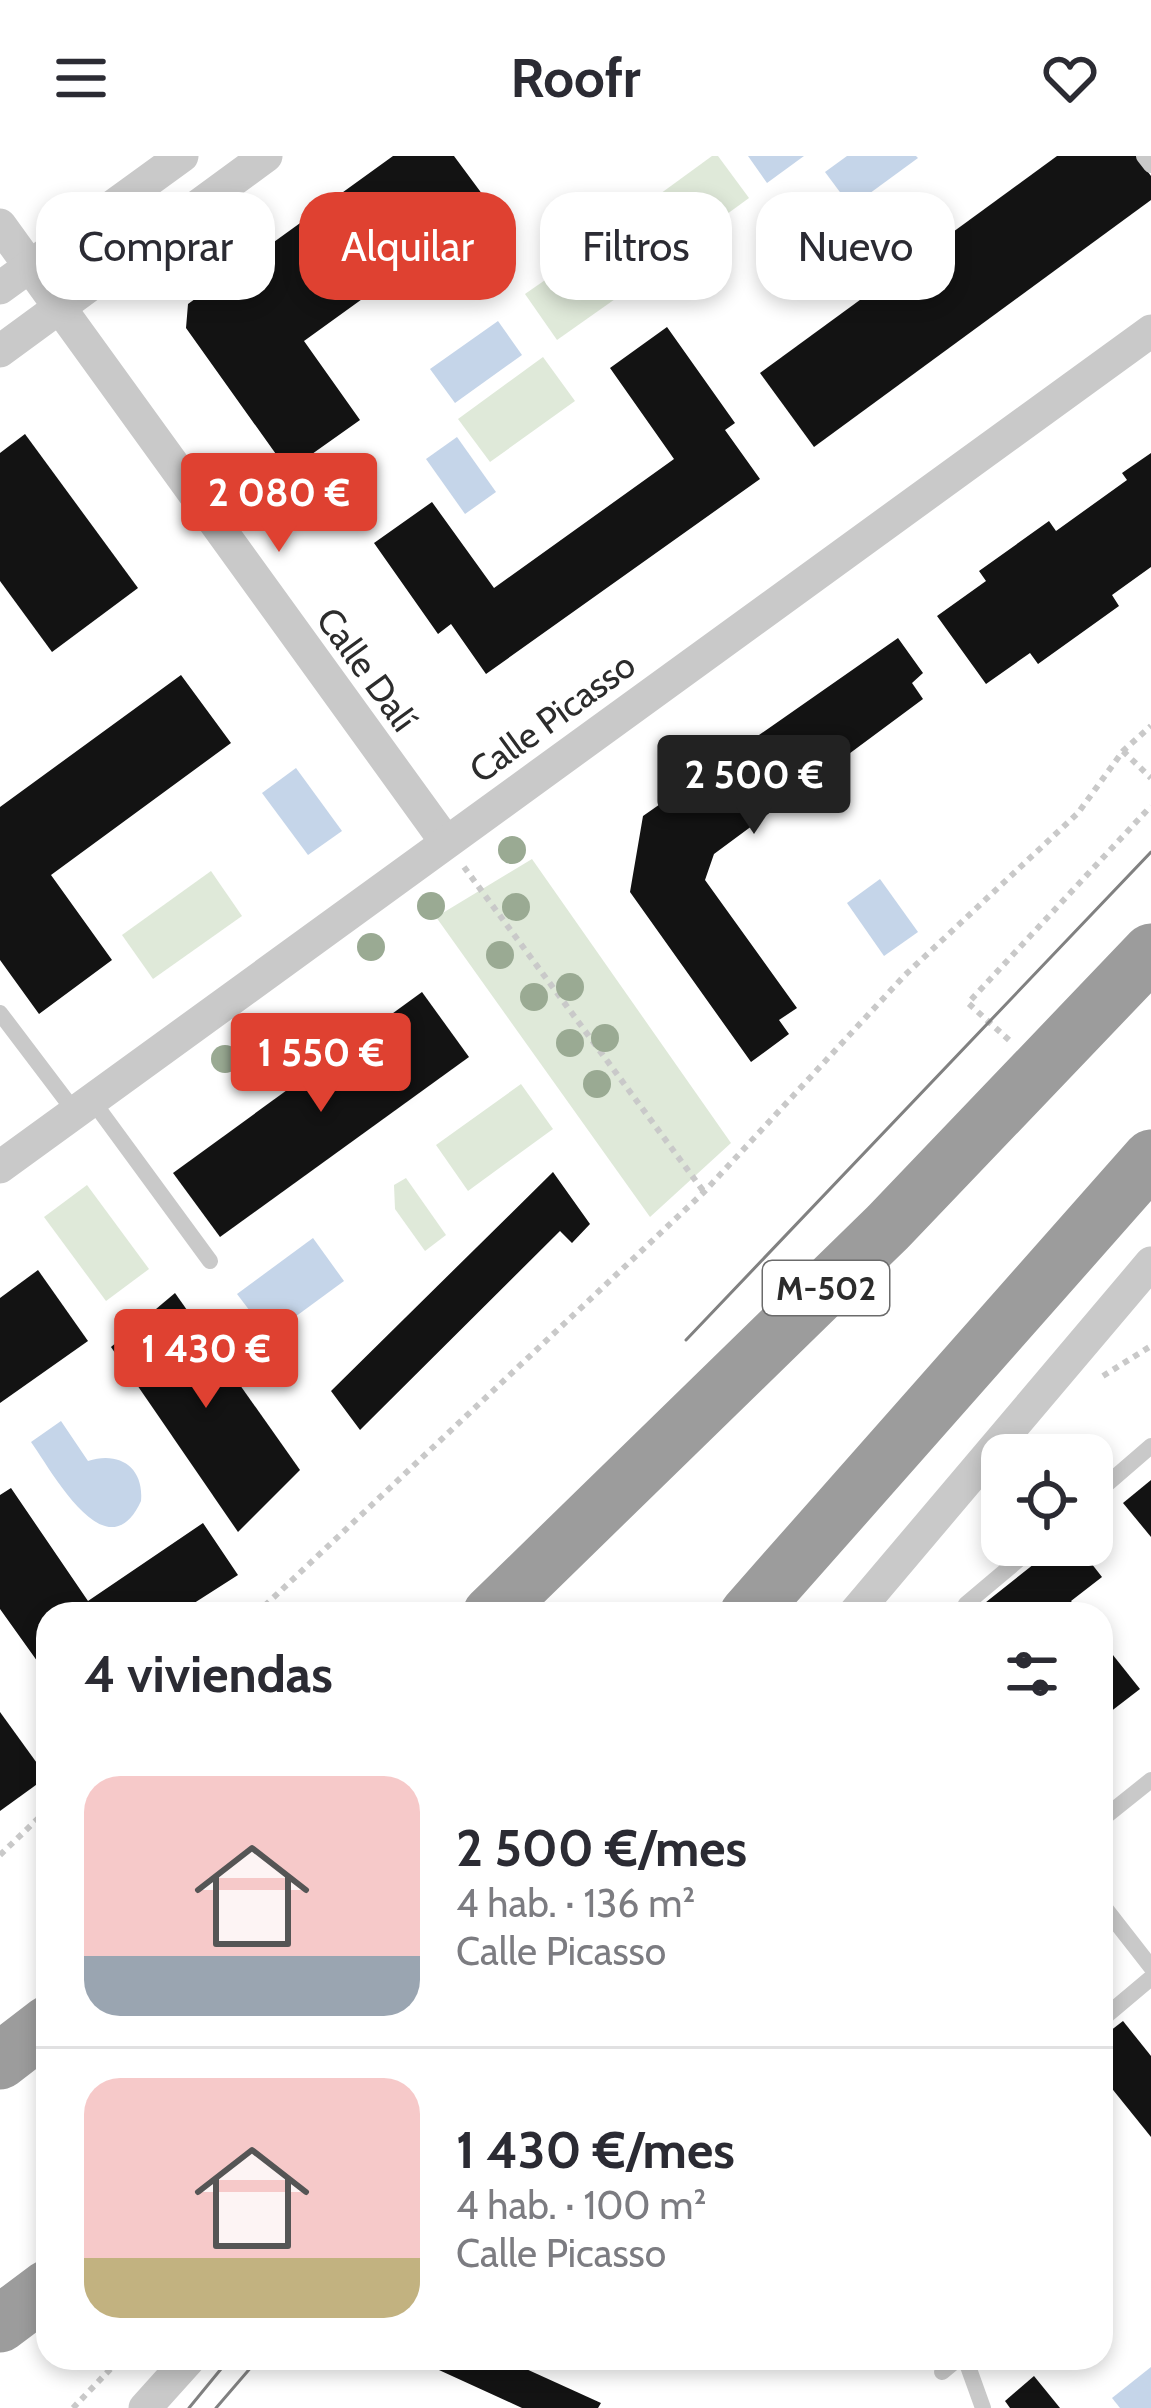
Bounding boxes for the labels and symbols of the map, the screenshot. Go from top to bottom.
pin: 2 080 € [168,453,390,555]
street label: Calle Dalí [307,599,427,740]
street label: Calle Picasso [461,642,643,792]
pin: 2 500 € [643,735,865,837]
pin: 1 550 € [210,1013,432,1115]
road number: M-502 [763,1261,889,1315]
pin: 1 430 € [95,1309,317,1411]

